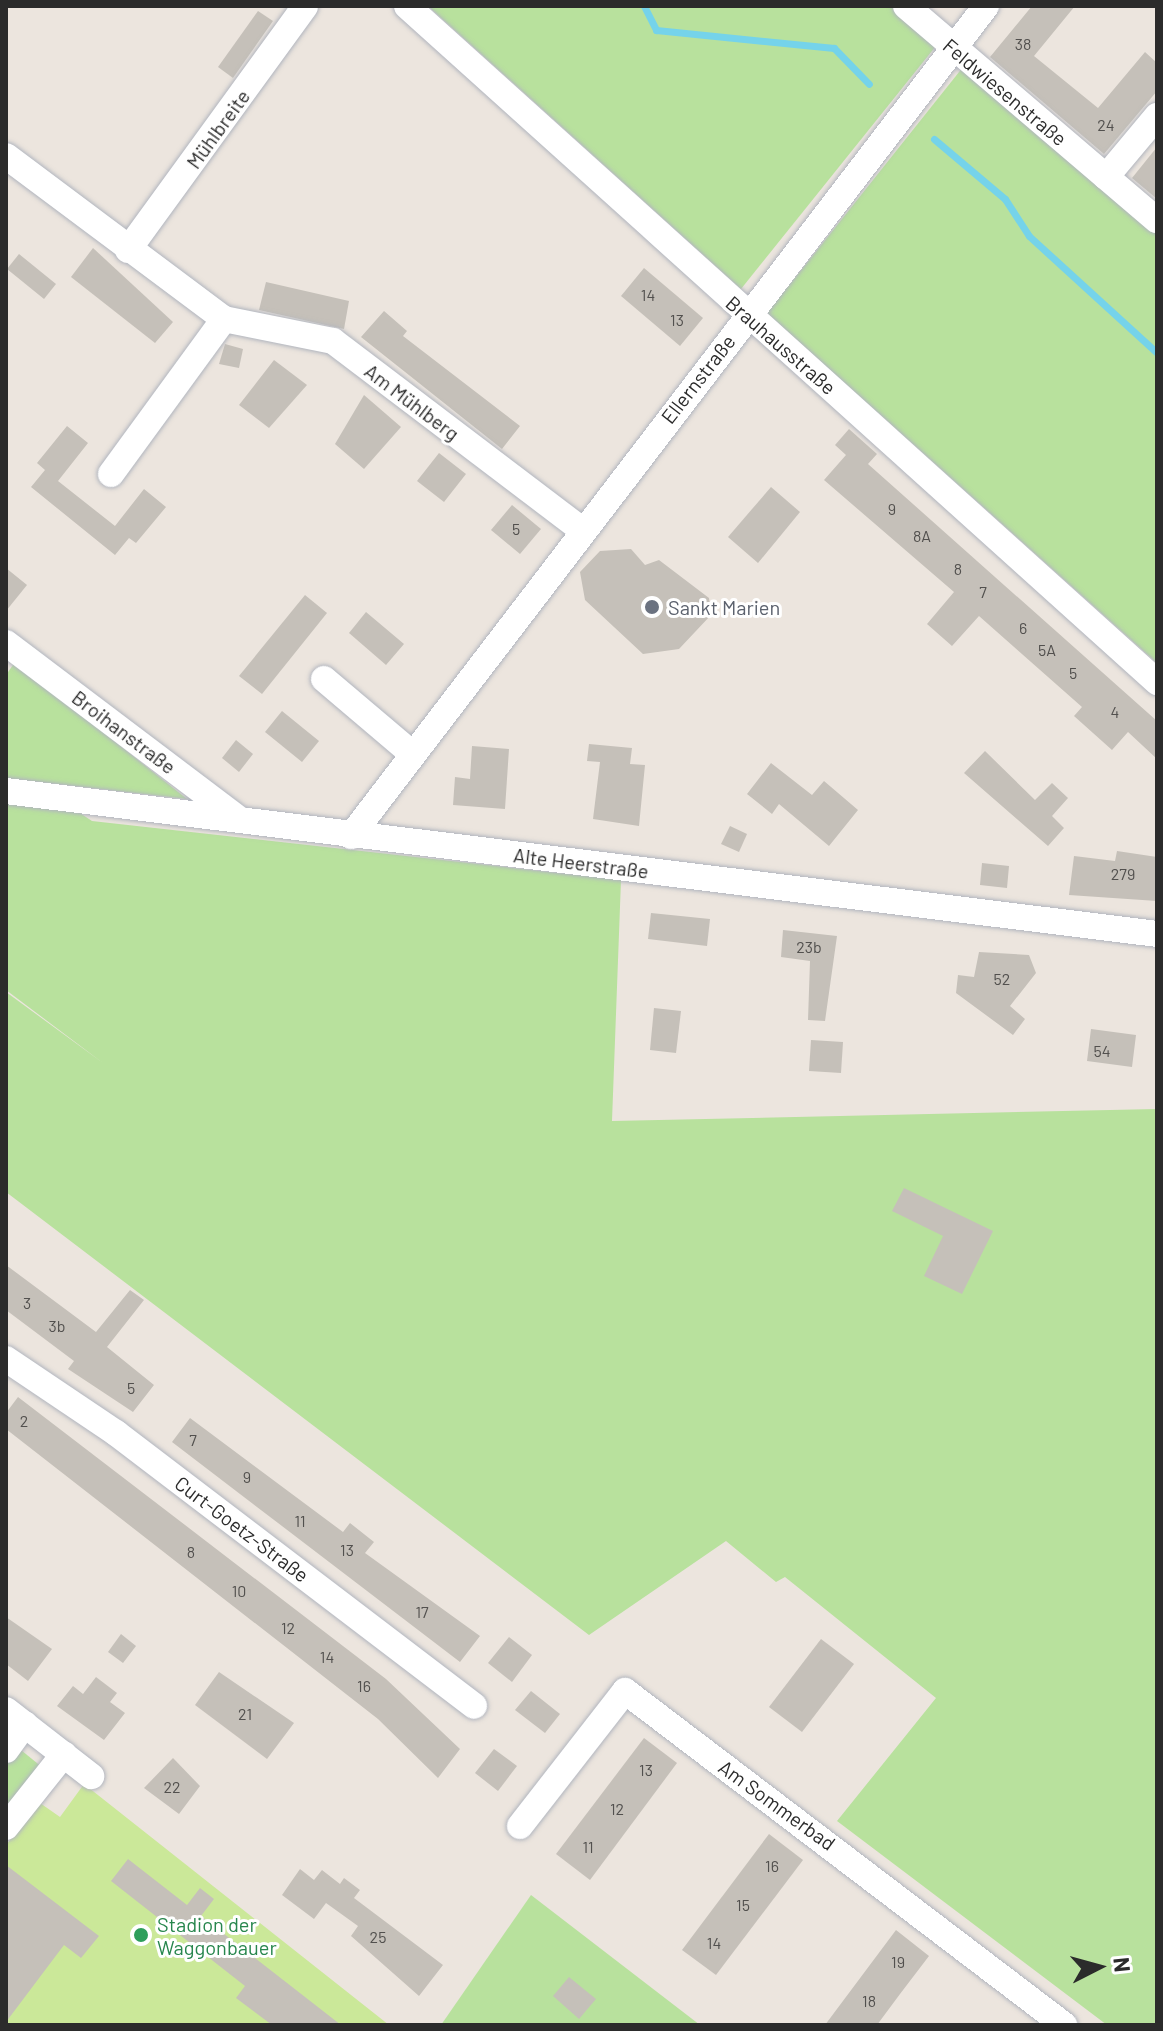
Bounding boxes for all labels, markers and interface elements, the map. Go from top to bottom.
street label: Feldwiesenstraße [938,33,1072,151]
house number: 38 [1015,34,1031,54]
street label: Mühlbreite [181,85,255,173]
house number: 24 [1097,115,1115,135]
house number: 14 [641,285,655,305]
street label: Brauhausstraße [721,291,841,399]
house number: 13 [670,310,684,330]
street label: Ellernstraße [656,330,740,428]
street label: Am Mühlberg [360,359,464,445]
house number: 9 [888,499,896,519]
house number: 5 [512,519,520,539]
house number: 8A [913,526,931,546]
house number: 8 [954,559,962,579]
house number: 7 [979,582,987,602]
place label: Sankt Marien [668,595,780,619]
marker: Sankt Marien [643,598,661,616]
house number: 6 [1019,618,1027,638]
house number: 5A [1038,640,1056,660]
house number: 5 [1069,663,1077,683]
street label: Broihanstraße [67,685,181,779]
house number: 4 [1111,702,1119,722]
street label: Alte Heerstraße [512,843,650,883]
house number: 279 [1111,864,1135,884]
house number: 23b [796,937,822,957]
house number: 52 [994,969,1010,989]
house number: 54 [1093,1041,1111,1061]
house number: 3 [23,1293,31,1313]
house number: 3b [49,1316,65,1336]
house number: 5 [127,1378,135,1398]
house number: 2 [20,1411,28,1431]
house number: 7 [189,1430,197,1450]
house number: 9 [243,1467,251,1487]
street label: Curt-Goetz-Straße [170,1471,314,1587]
house number: 11 [294,1511,306,1531]
house number: 13 [340,1540,354,1560]
house number: 8 [187,1542,195,1562]
house number: 10 [232,1581,246,1601]
house number: 17 [415,1602,429,1622]
house number: 12 [281,1618,295,1638]
house number: 14 [320,1647,334,1667]
house number: 16 [357,1676,371,1696]
house number: 21 [238,1704,252,1724]
street label: Am Sommerbad [714,1755,840,1855]
house number: 13 [639,1760,653,1780]
house number: 22 [163,1777,181,1797]
house number: 12 [610,1799,624,1819]
house number: 11 [582,1837,594,1857]
house number: 16 [765,1856,779,1876]
house number: 15 [736,1895,750,1915]
place label: Stadion der Waggonbauer [157,1912,277,1959]
marker: Stadion der Waggonbauer [132,1926,150,1944]
house number: 25 [370,1927,386,1947]
north arrow [1059,1927,1139,2007]
house number: 14 [707,1933,721,1953]
house number: 19 [891,1952,905,1972]
text: N [1109,1956,1137,1973]
house number: 18 [862,1991,876,2011]

